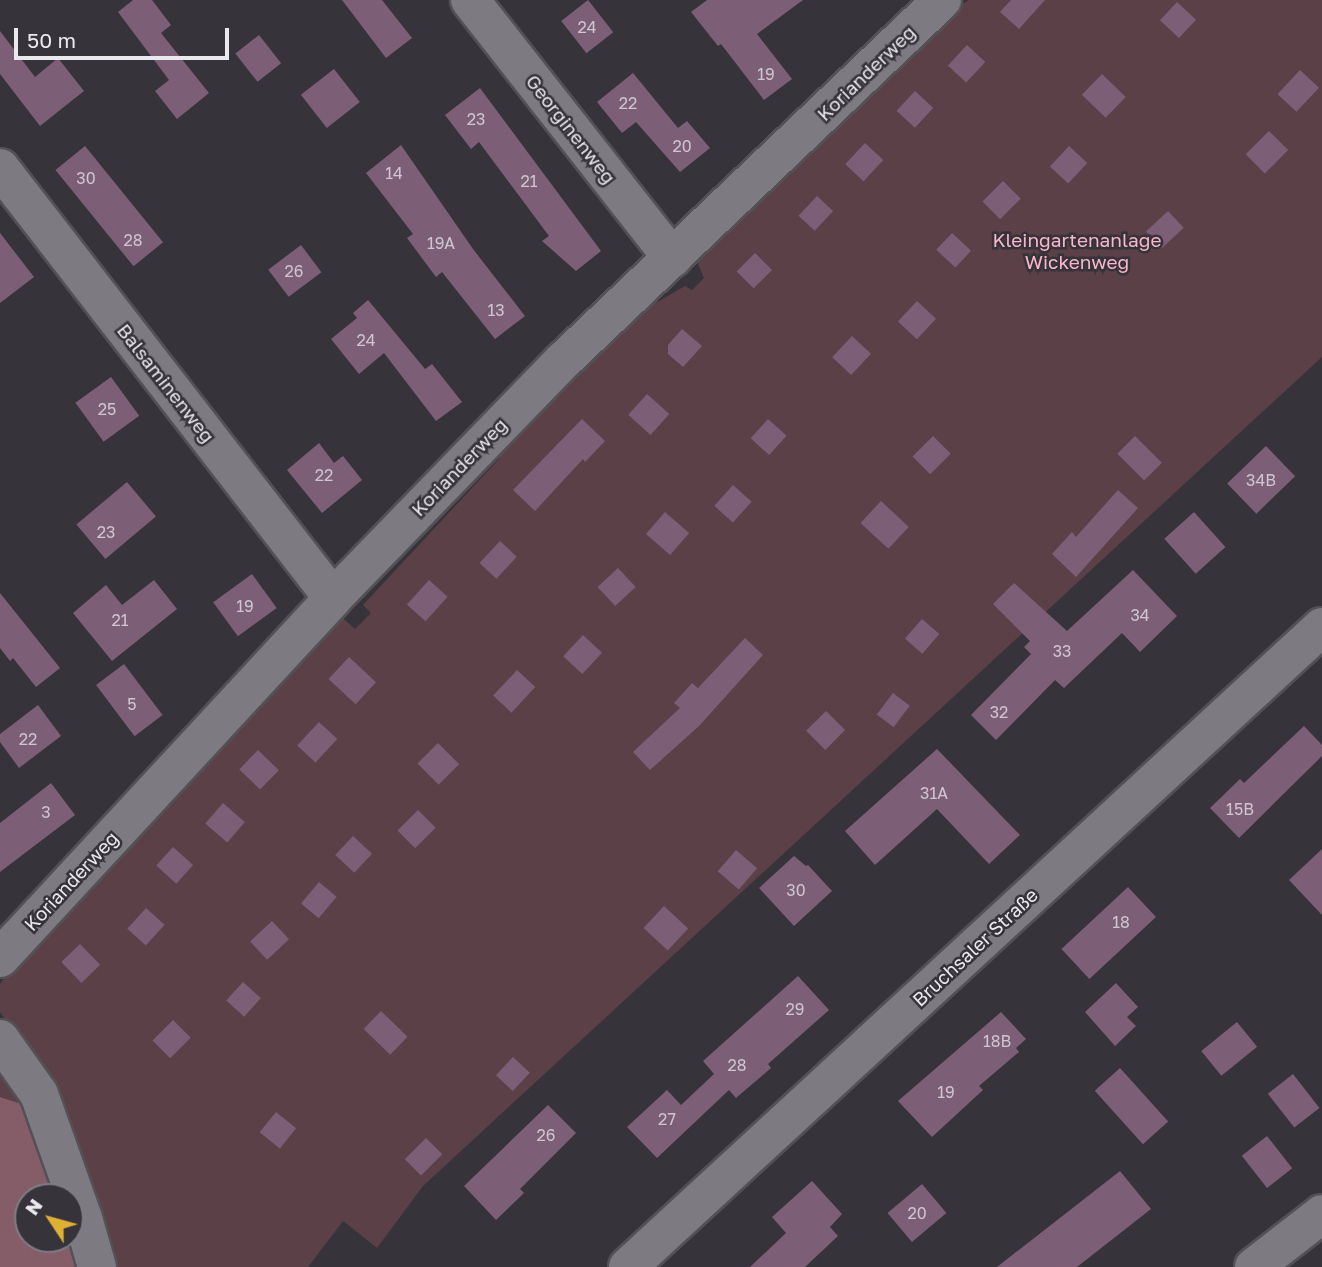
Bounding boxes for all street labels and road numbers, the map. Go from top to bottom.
street label: Korianderweg [812,21,920,125]
street label: Georginenweg [521,70,621,188]
street label: Balsaminenweg [113,319,219,447]
street label: Korianderweg [407,413,511,521]
street label: Korianderweg [19,827,123,935]
street label: Bruchsaler Straße [908,883,1042,1011]

